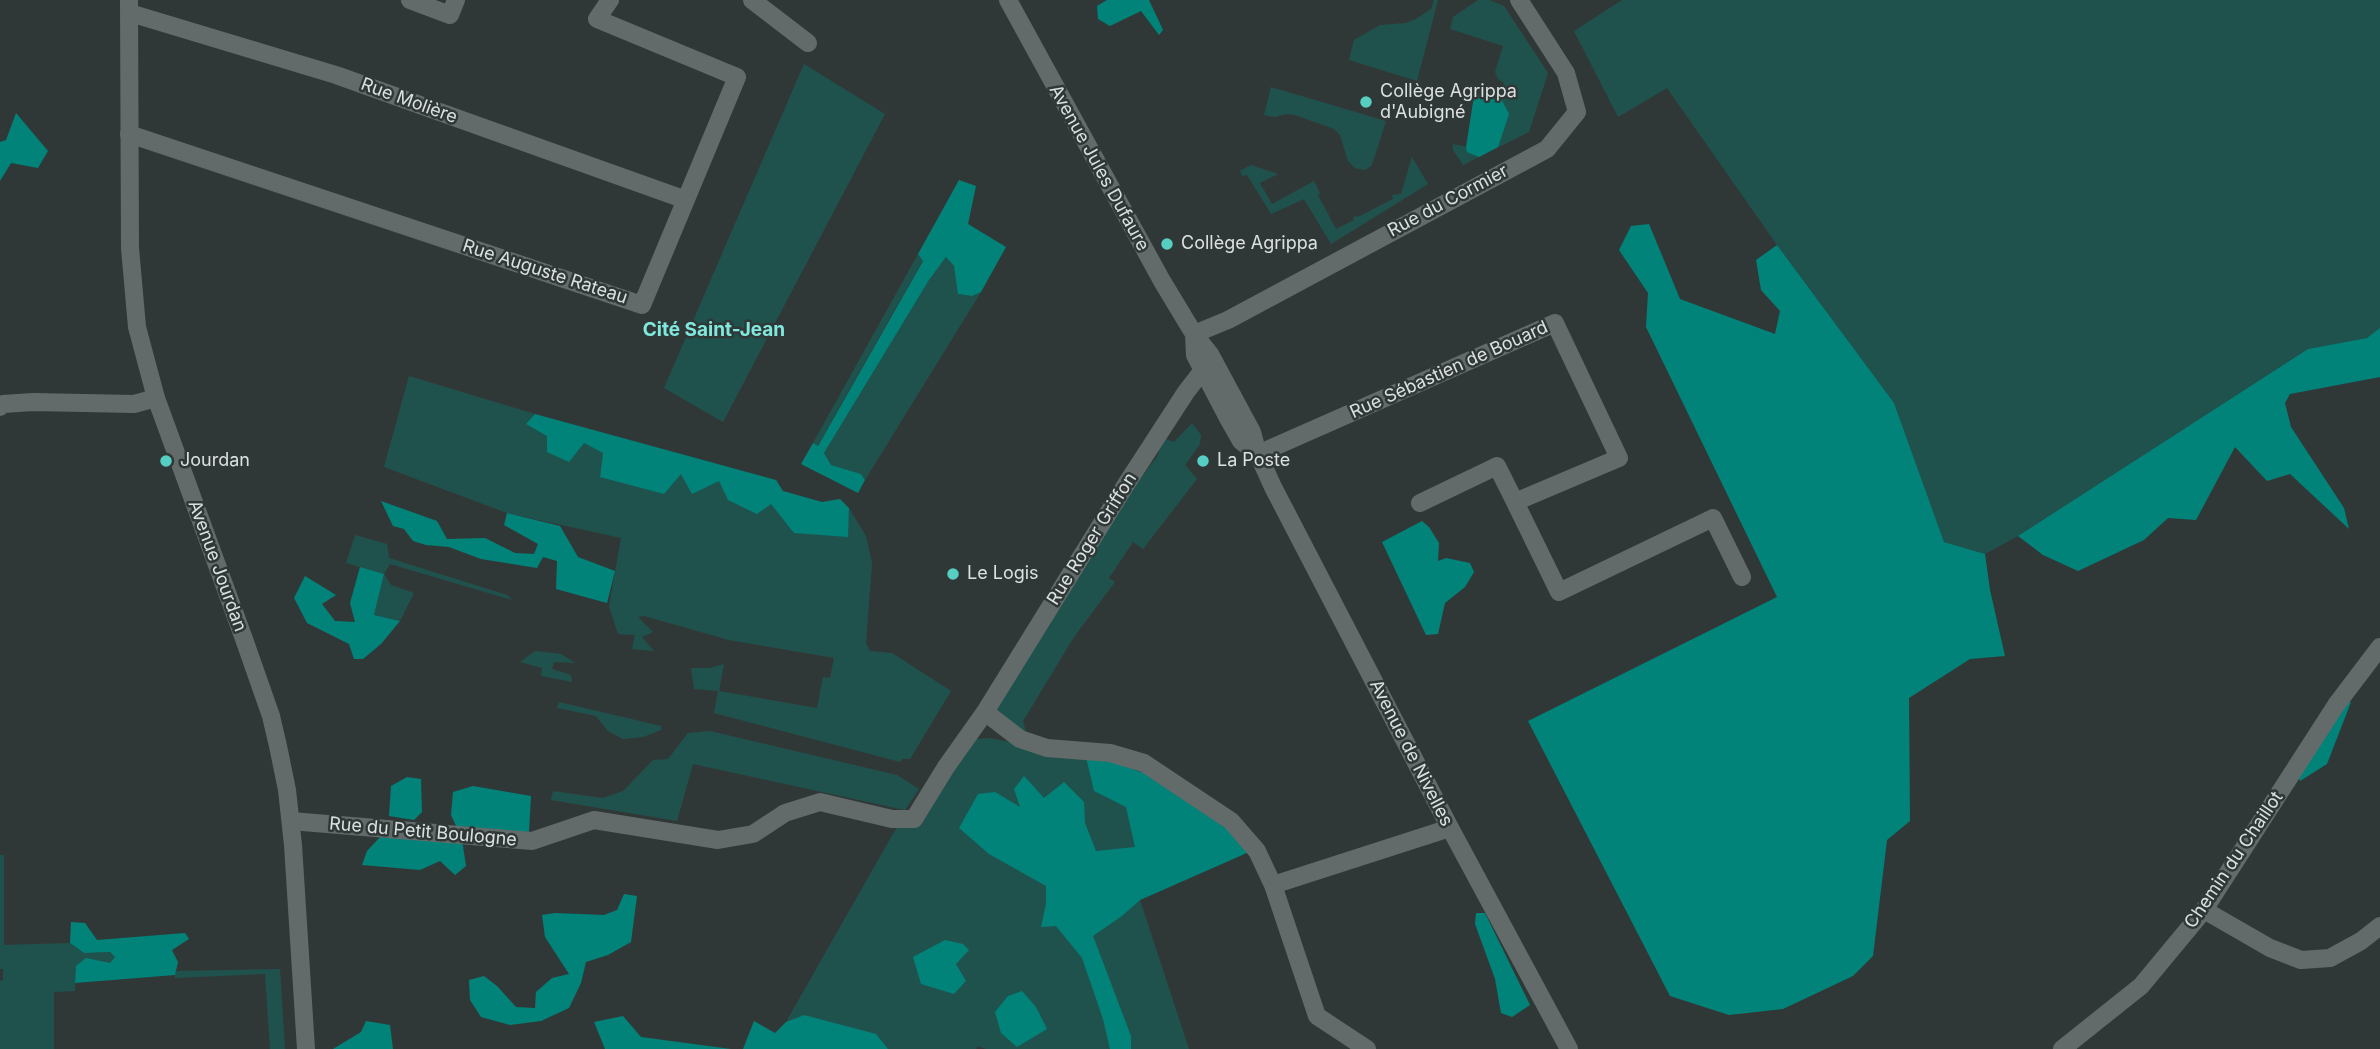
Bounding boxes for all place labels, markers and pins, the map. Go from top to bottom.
place label: Collège Agrippa d'Aubigné [1380,81,1517,124]
marker: Collège Agrippa d'Aubigné [1358,94,1374,110]
place label: Collège Agrippa [1181,233,1318,255]
marker: Collège Agrippa [1159,236,1175,252]
place label: Jourdan [180,450,250,472]
place label: La Poste [1217,450,1290,472]
marker: Jourdan [158,453,174,469]
marker: La Poste [1195,453,1211,469]
place label: Le Logis [967,563,1039,585]
marker: Le Logis [945,566,961,582]

